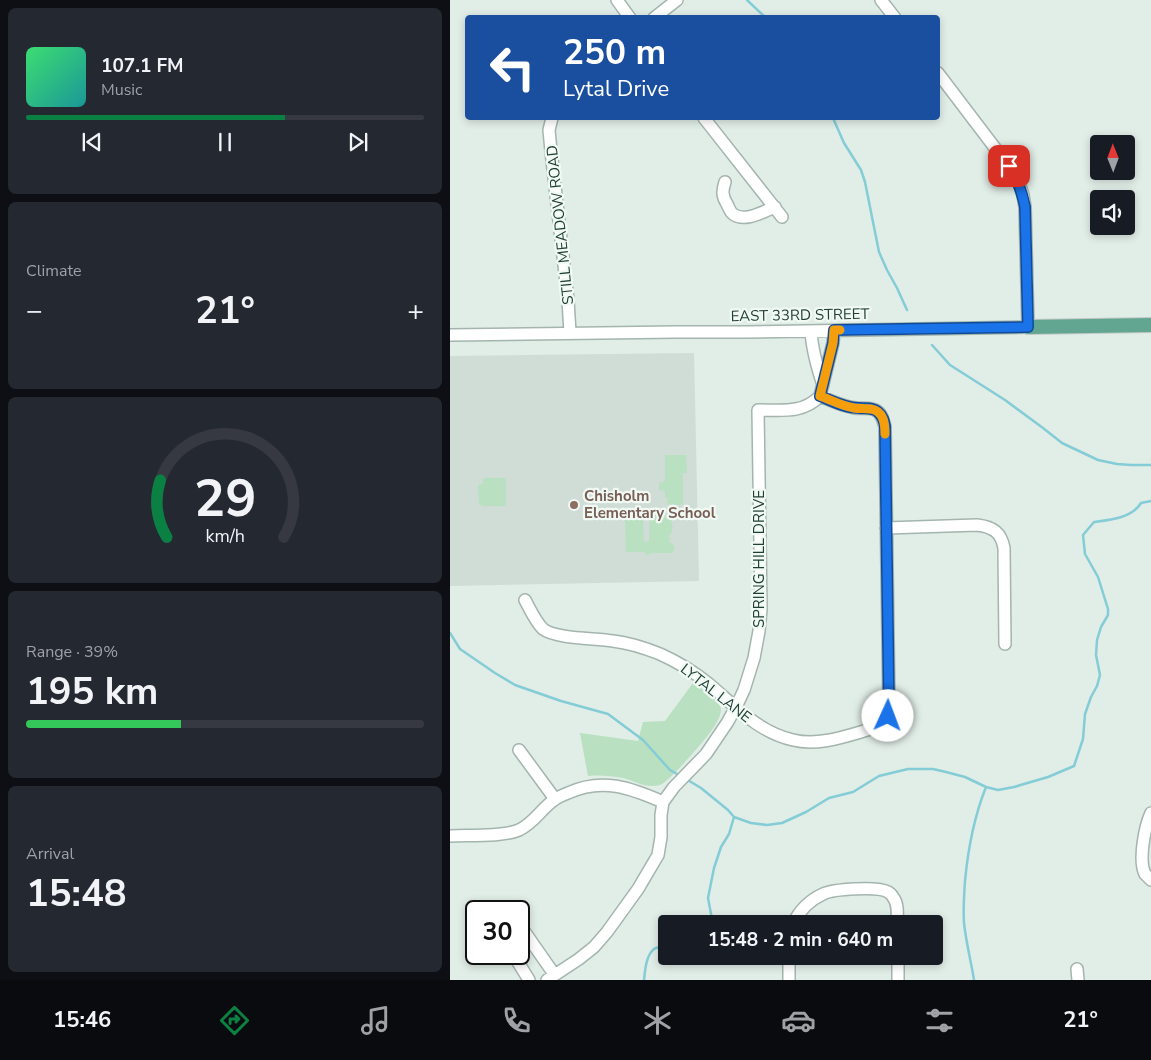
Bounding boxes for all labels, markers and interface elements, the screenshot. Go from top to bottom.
text: 250 m [563,29,666,76]
icon: left [480,35,545,100]
text: 107.1 FM [101,53,184,79]
text: Lytal Drive [563,74,669,104]
text: Music [101,79,142,101]
icon: previous [78,128,106,156]
icon: pause [211,128,239,156]
icon: next [344,128,372,156]
north arrow [1090,135,1135,180]
map controls [1090,135,1135,235]
street label: STILL MEADOW ROAD [542,144,578,306]
pin [988,145,1030,187]
icon: arrive [995,152,1023,180]
button: sound [1090,190,1135,235]
text: Climate [26,260,81,282]
text: 21° [195,285,255,336]
text: − [26,292,43,330]
text: + [407,292,424,330]
street label: EAST 33RD STREET [731,304,869,326]
text: 29 [194,463,256,534]
place label: Chisholm Elementary School [584,486,716,523]
street label: SPRING HILL DRIVE [749,490,769,628]
marker: Chisholm Elementary School [568,499,580,511]
text: km/h [205,524,245,548]
text: Range · 39% [26,641,118,663]
street label: LYTAL LANE [676,659,756,727]
text: 195 km [26,666,158,717]
position arrow [861,689,913,741]
text: Arrival [26,843,74,865]
text: 15:48 [26,868,127,919]
speed limit sign: 30 [465,900,530,965]
text: 15:48 · 2 min · 640 m [708,927,893,953]
icon: directions [217,1003,252,1038]
icon: music [358,1003,393,1038]
icon: phone [499,1003,534,1038]
icon: climate [640,1003,675,1038]
icon: car [781,1003,816,1038]
icon: filters [922,1003,957,1038]
text: 15:46 [53,1005,111,1035]
text: 21° [1063,1005,1098,1035]

